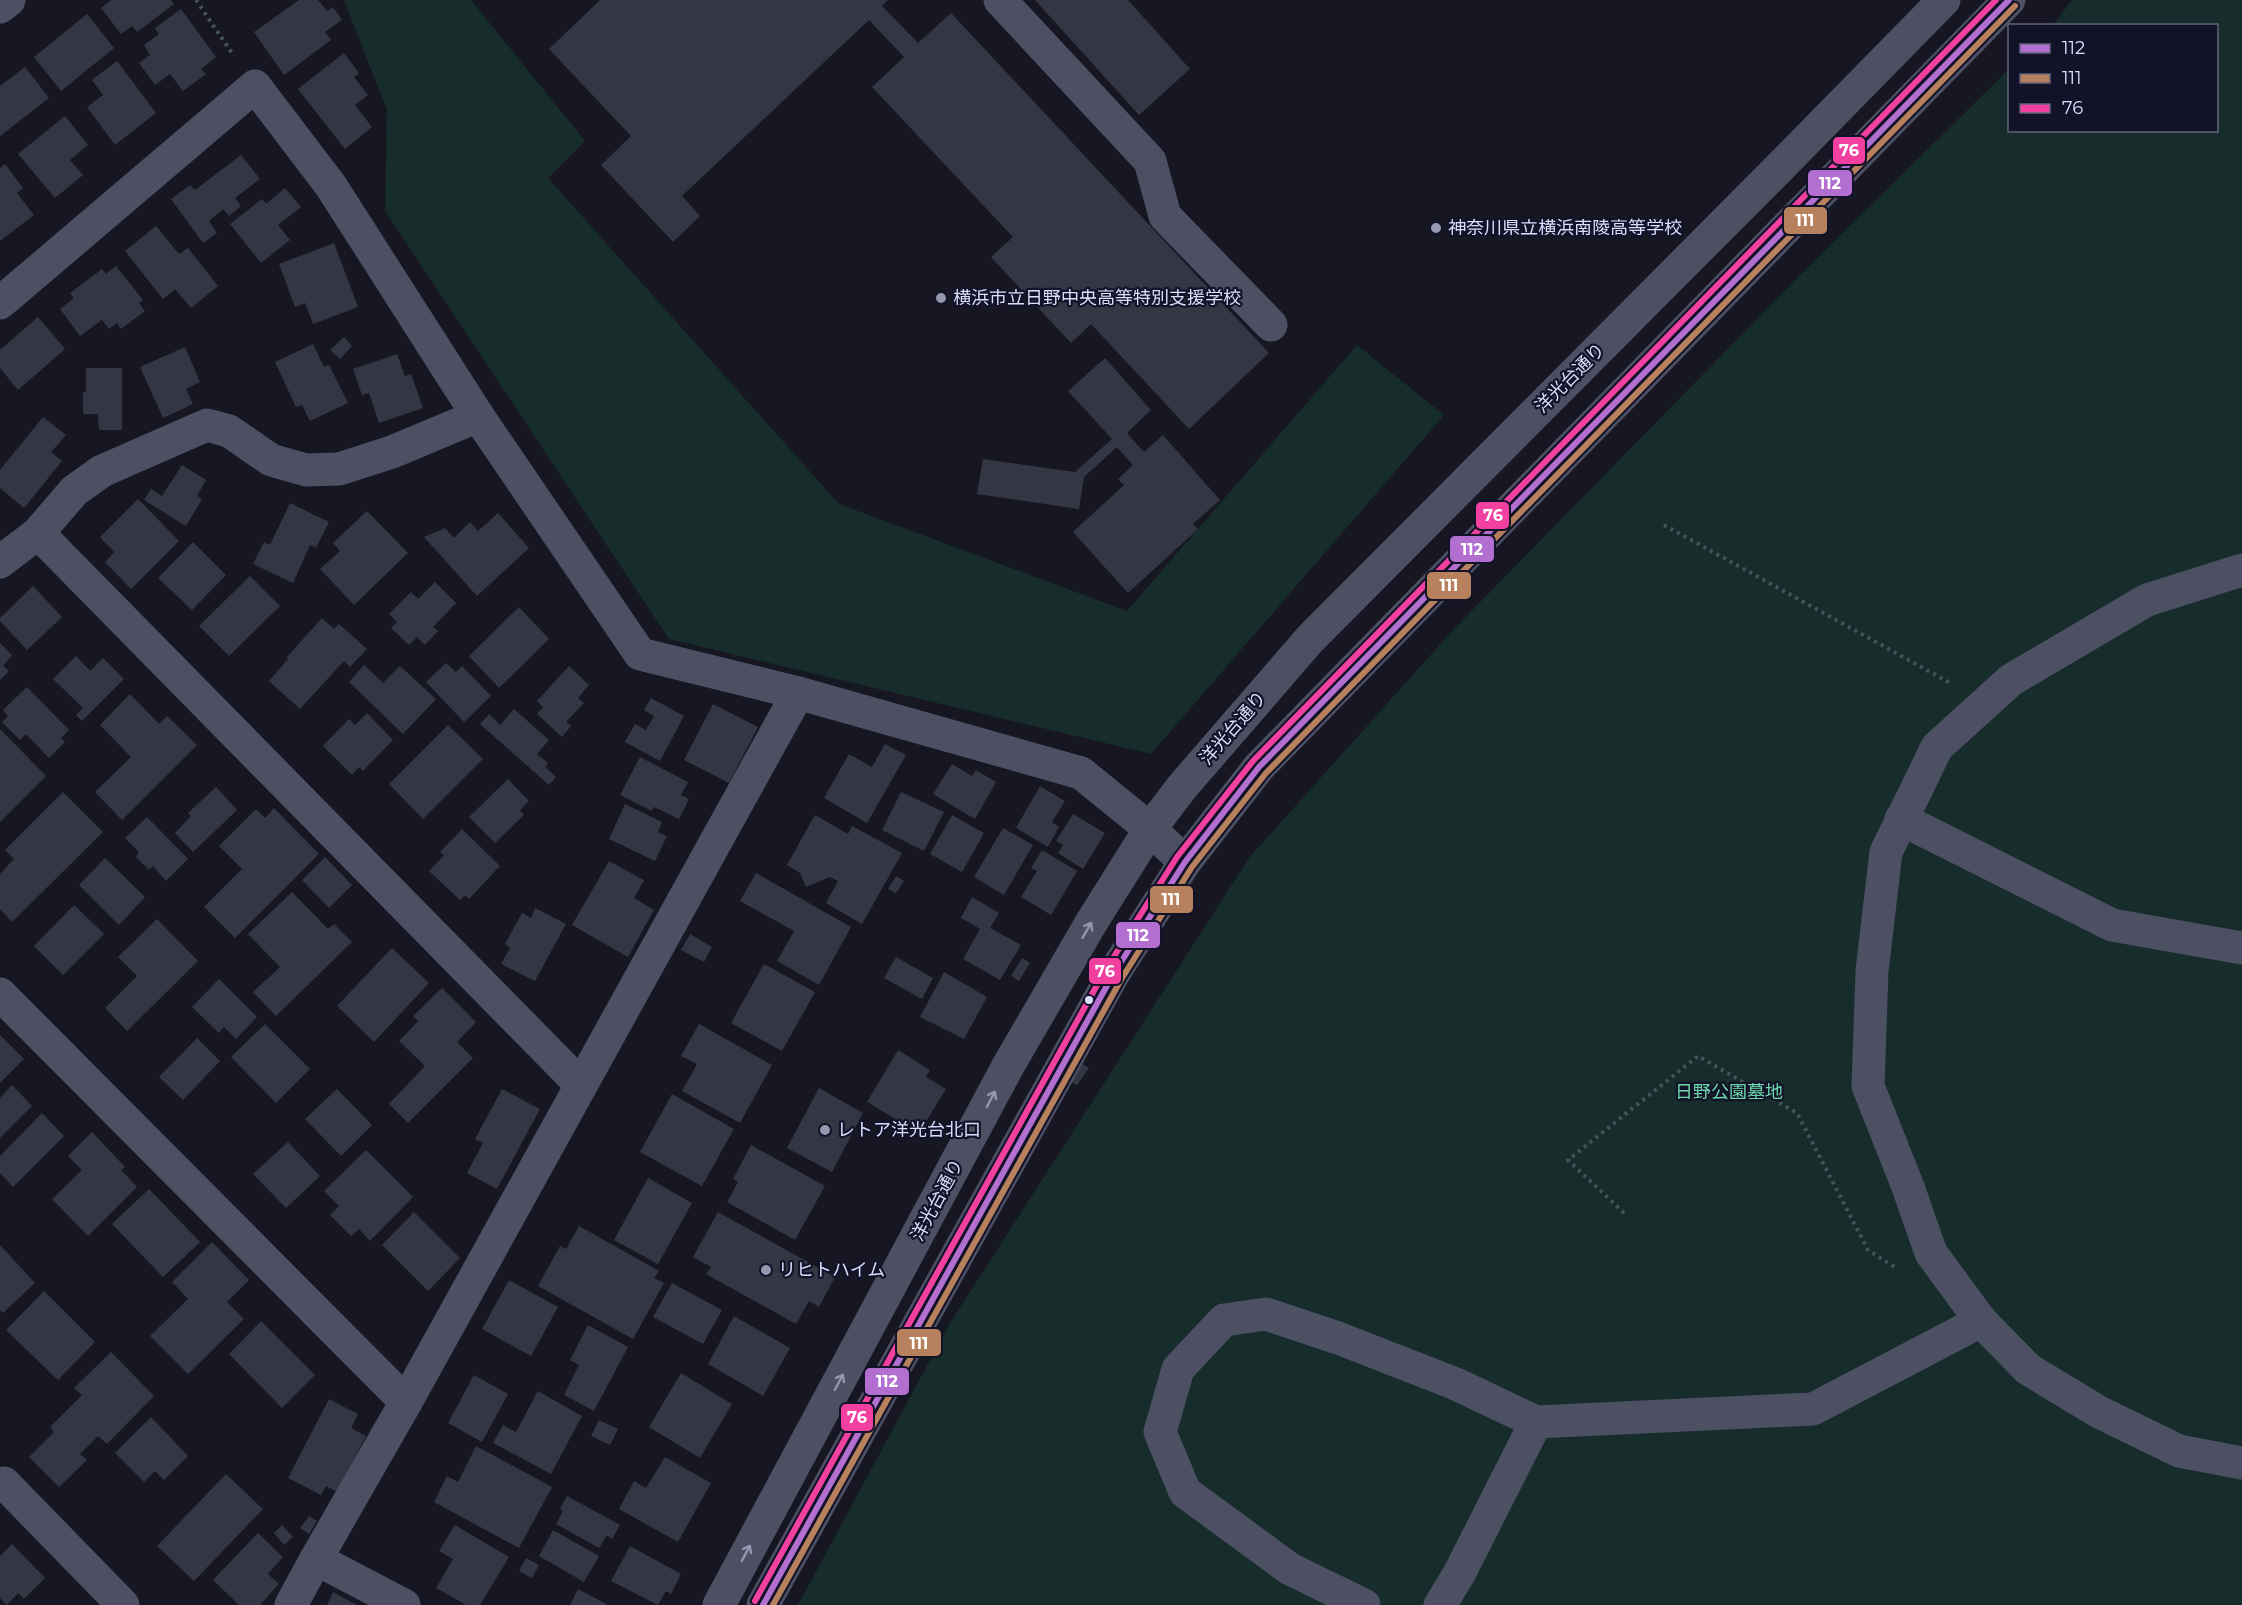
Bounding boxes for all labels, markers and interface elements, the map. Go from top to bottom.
legend [2008,24,2218,132]
text: 112 [2062,37,2085,59]
text: 111 [2062,67,2082,89]
text: 76 [2062,97,2083,119]
line badge: 76 [1832,136,1866,165]
text: 76 [1839,141,1859,160]
line badge: 112 [1807,169,1853,197]
text: 112 [1819,174,1841,193]
line badge: 111 [1783,206,1828,235]
text: 111 [1796,211,1814,230]
place label: 神奈川県立横浜南陵高等学校 [1448,217,1682,239]
marker: 神奈川県立横浜南陵高等学校 [1429,221,1443,235]
place label: 横浜市立日野中央高等特別支援学校 [953,287,1241,309]
marker: 横浜市立日野中央高等特別支援学校 [934,291,948,305]
street label: 洋光台通り [1530,338,1610,418]
line badge: 76 [1475,501,1510,530]
text: 76 [1483,506,1503,525]
line badge: 112 [1449,535,1495,563]
text: 112 [1461,540,1483,559]
line badge: 111 [1426,571,1472,600]
text: 111 [1440,576,1458,595]
street label: 洋光台通り [1195,687,1271,769]
line badge: 111 [1149,885,1194,914]
text: 111 [1162,890,1180,909]
line badge: 112 [1115,921,1161,949]
one-way arrow [1082,922,1094,939]
text: 112 [1127,926,1149,945]
line badge: 76 [1088,957,1122,985]
text: 76 [1095,962,1115,981]
unlabelled marker [1083,994,1095,1006]
park label: 日野公園墓地 [1675,1081,1783,1103]
one-way arrow [985,1091,997,1108]
place label: レトア洋光台北口 [837,1119,981,1141]
marker: レトア洋光台北口 [818,1123,832,1137]
street label: 洋光台通り [906,1155,968,1245]
place label: リヒトハイム [778,1259,885,1281]
marker: リヒトハイム [759,1263,773,1277]
line badge: 111 [896,1328,942,1357]
text: 111 [910,1334,928,1353]
line badge: 112 [864,1367,910,1396]
text: 112 [876,1372,898,1391]
one-way arrow [834,1373,845,1391]
line badge: 76 [840,1403,874,1432]
text: 76 [847,1408,867,1427]
one-way arrow [741,1545,752,1563]

